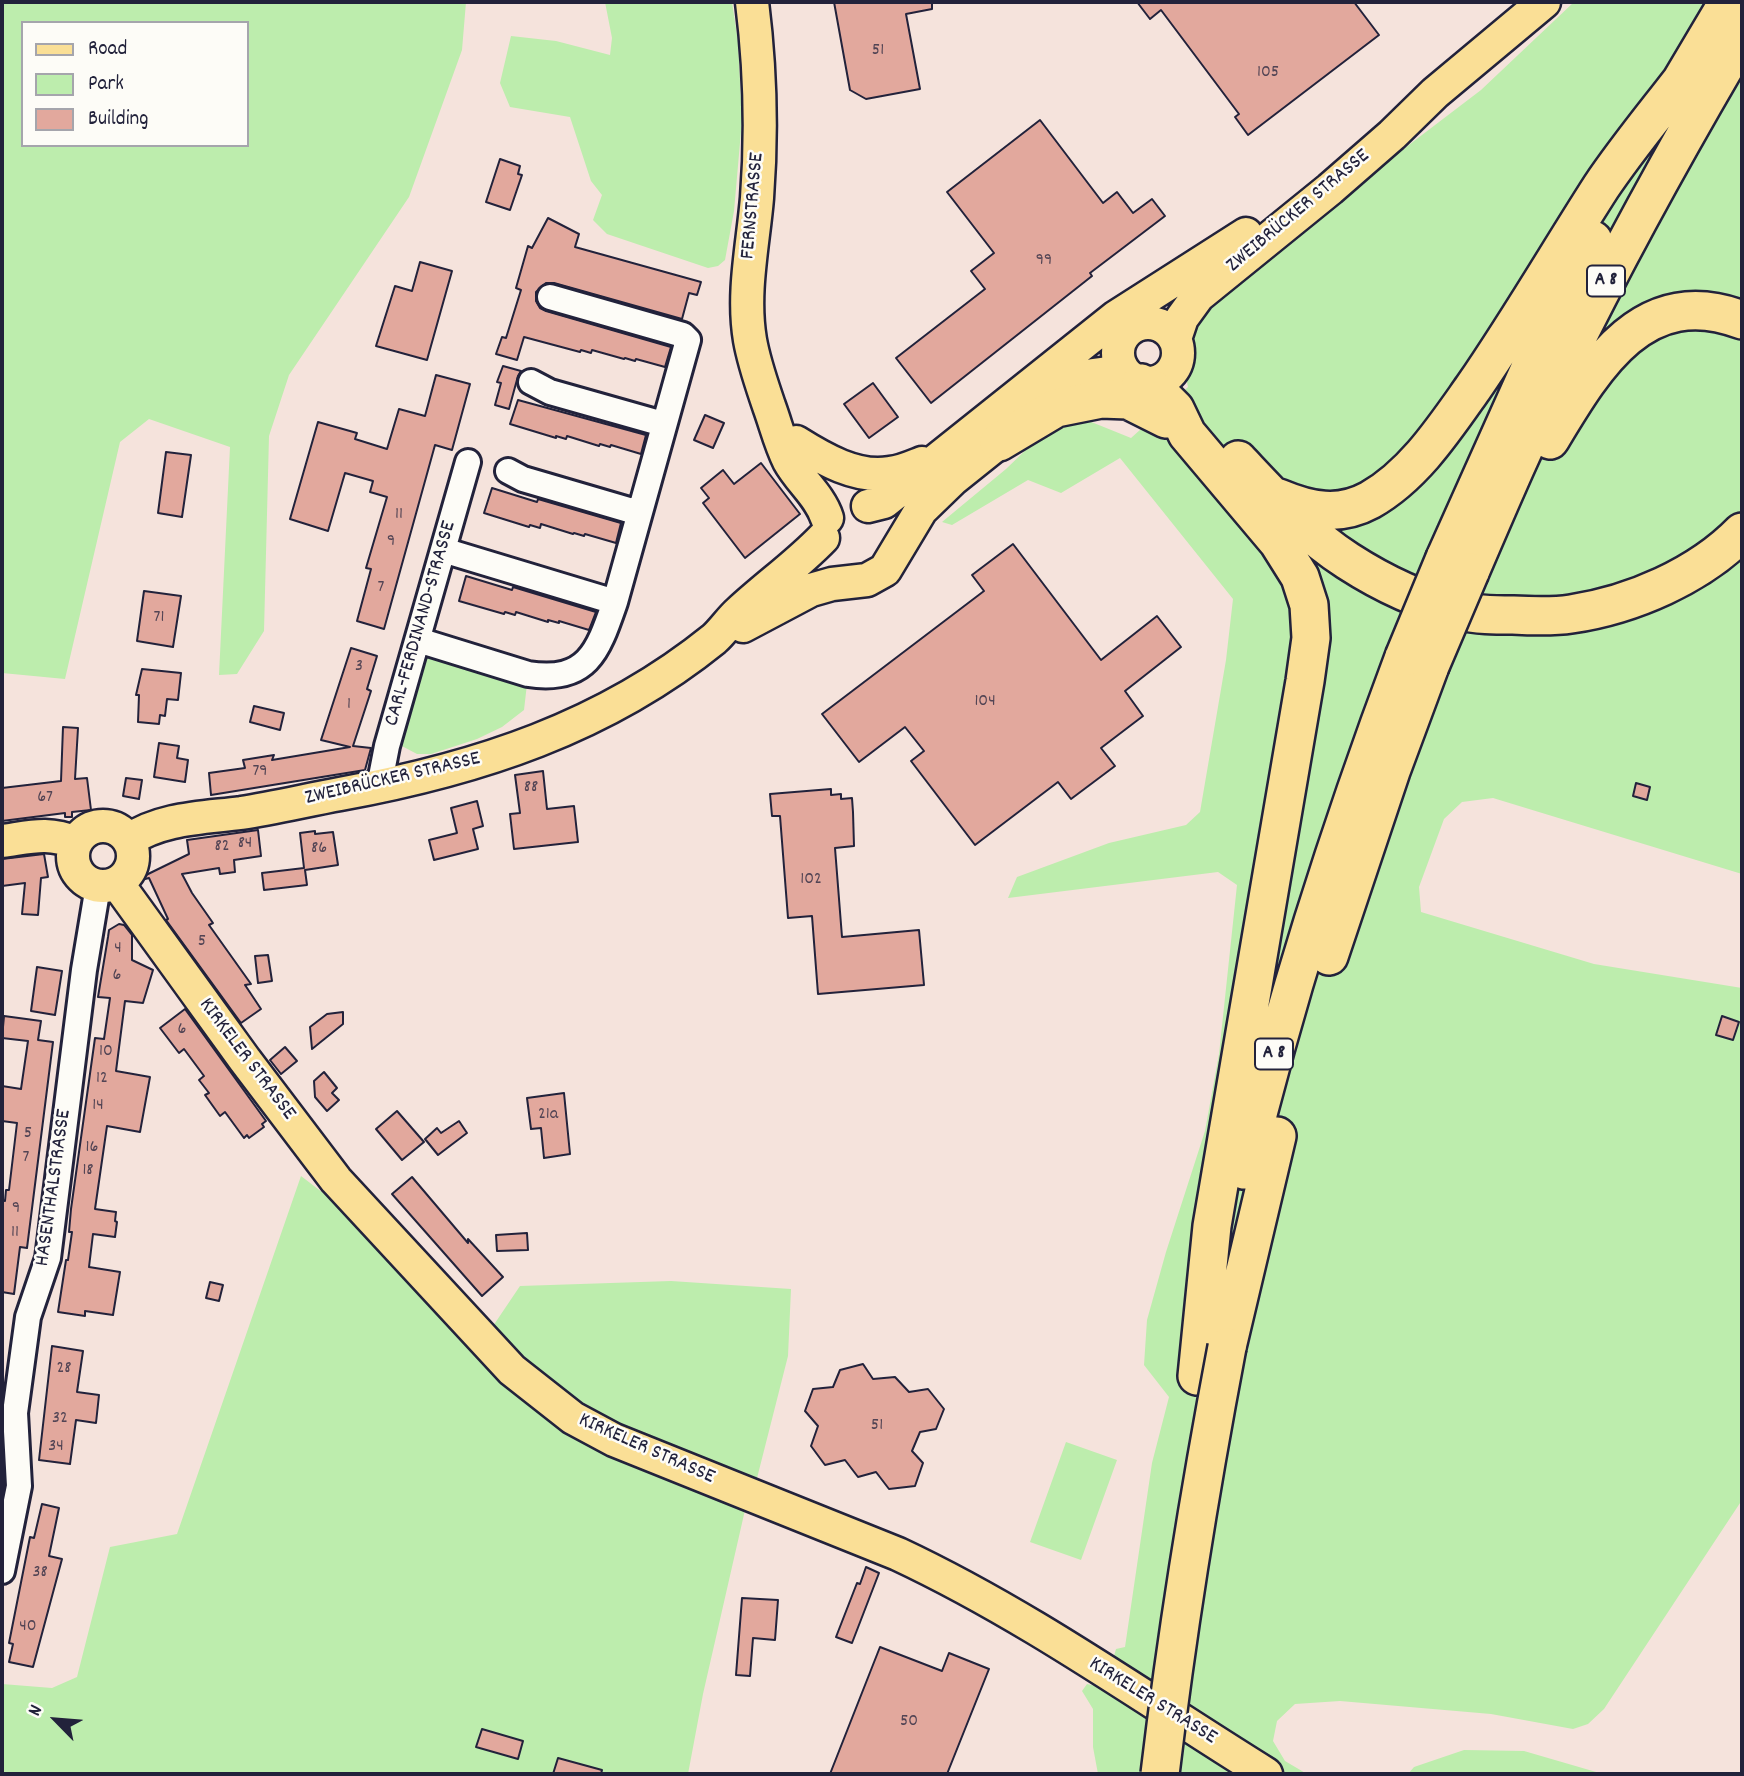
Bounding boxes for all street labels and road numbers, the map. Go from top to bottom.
street label: ZWEIBRÜCKER STRASSE [1222,145,1376,279]
street label: FERNSTRASSE [737,152,771,260]
road number: A 8 [1587,266,1625,296]
street label: CARL-FERDINAND-STRASSE [381,519,463,729]
street label: ZWEIBRÜCKER STRASSE [303,748,483,812]
street label: KIRKELER STRASSE [192,994,300,1126]
road number: A 8 [1255,1038,1293,1070]
street label: HASENTHALSTRASSE [32,1108,78,1268]
street label: KIRKELER STRASSE [574,1409,718,1491]
street label: KIRKELER STRASSE [1083,1653,1221,1751]

